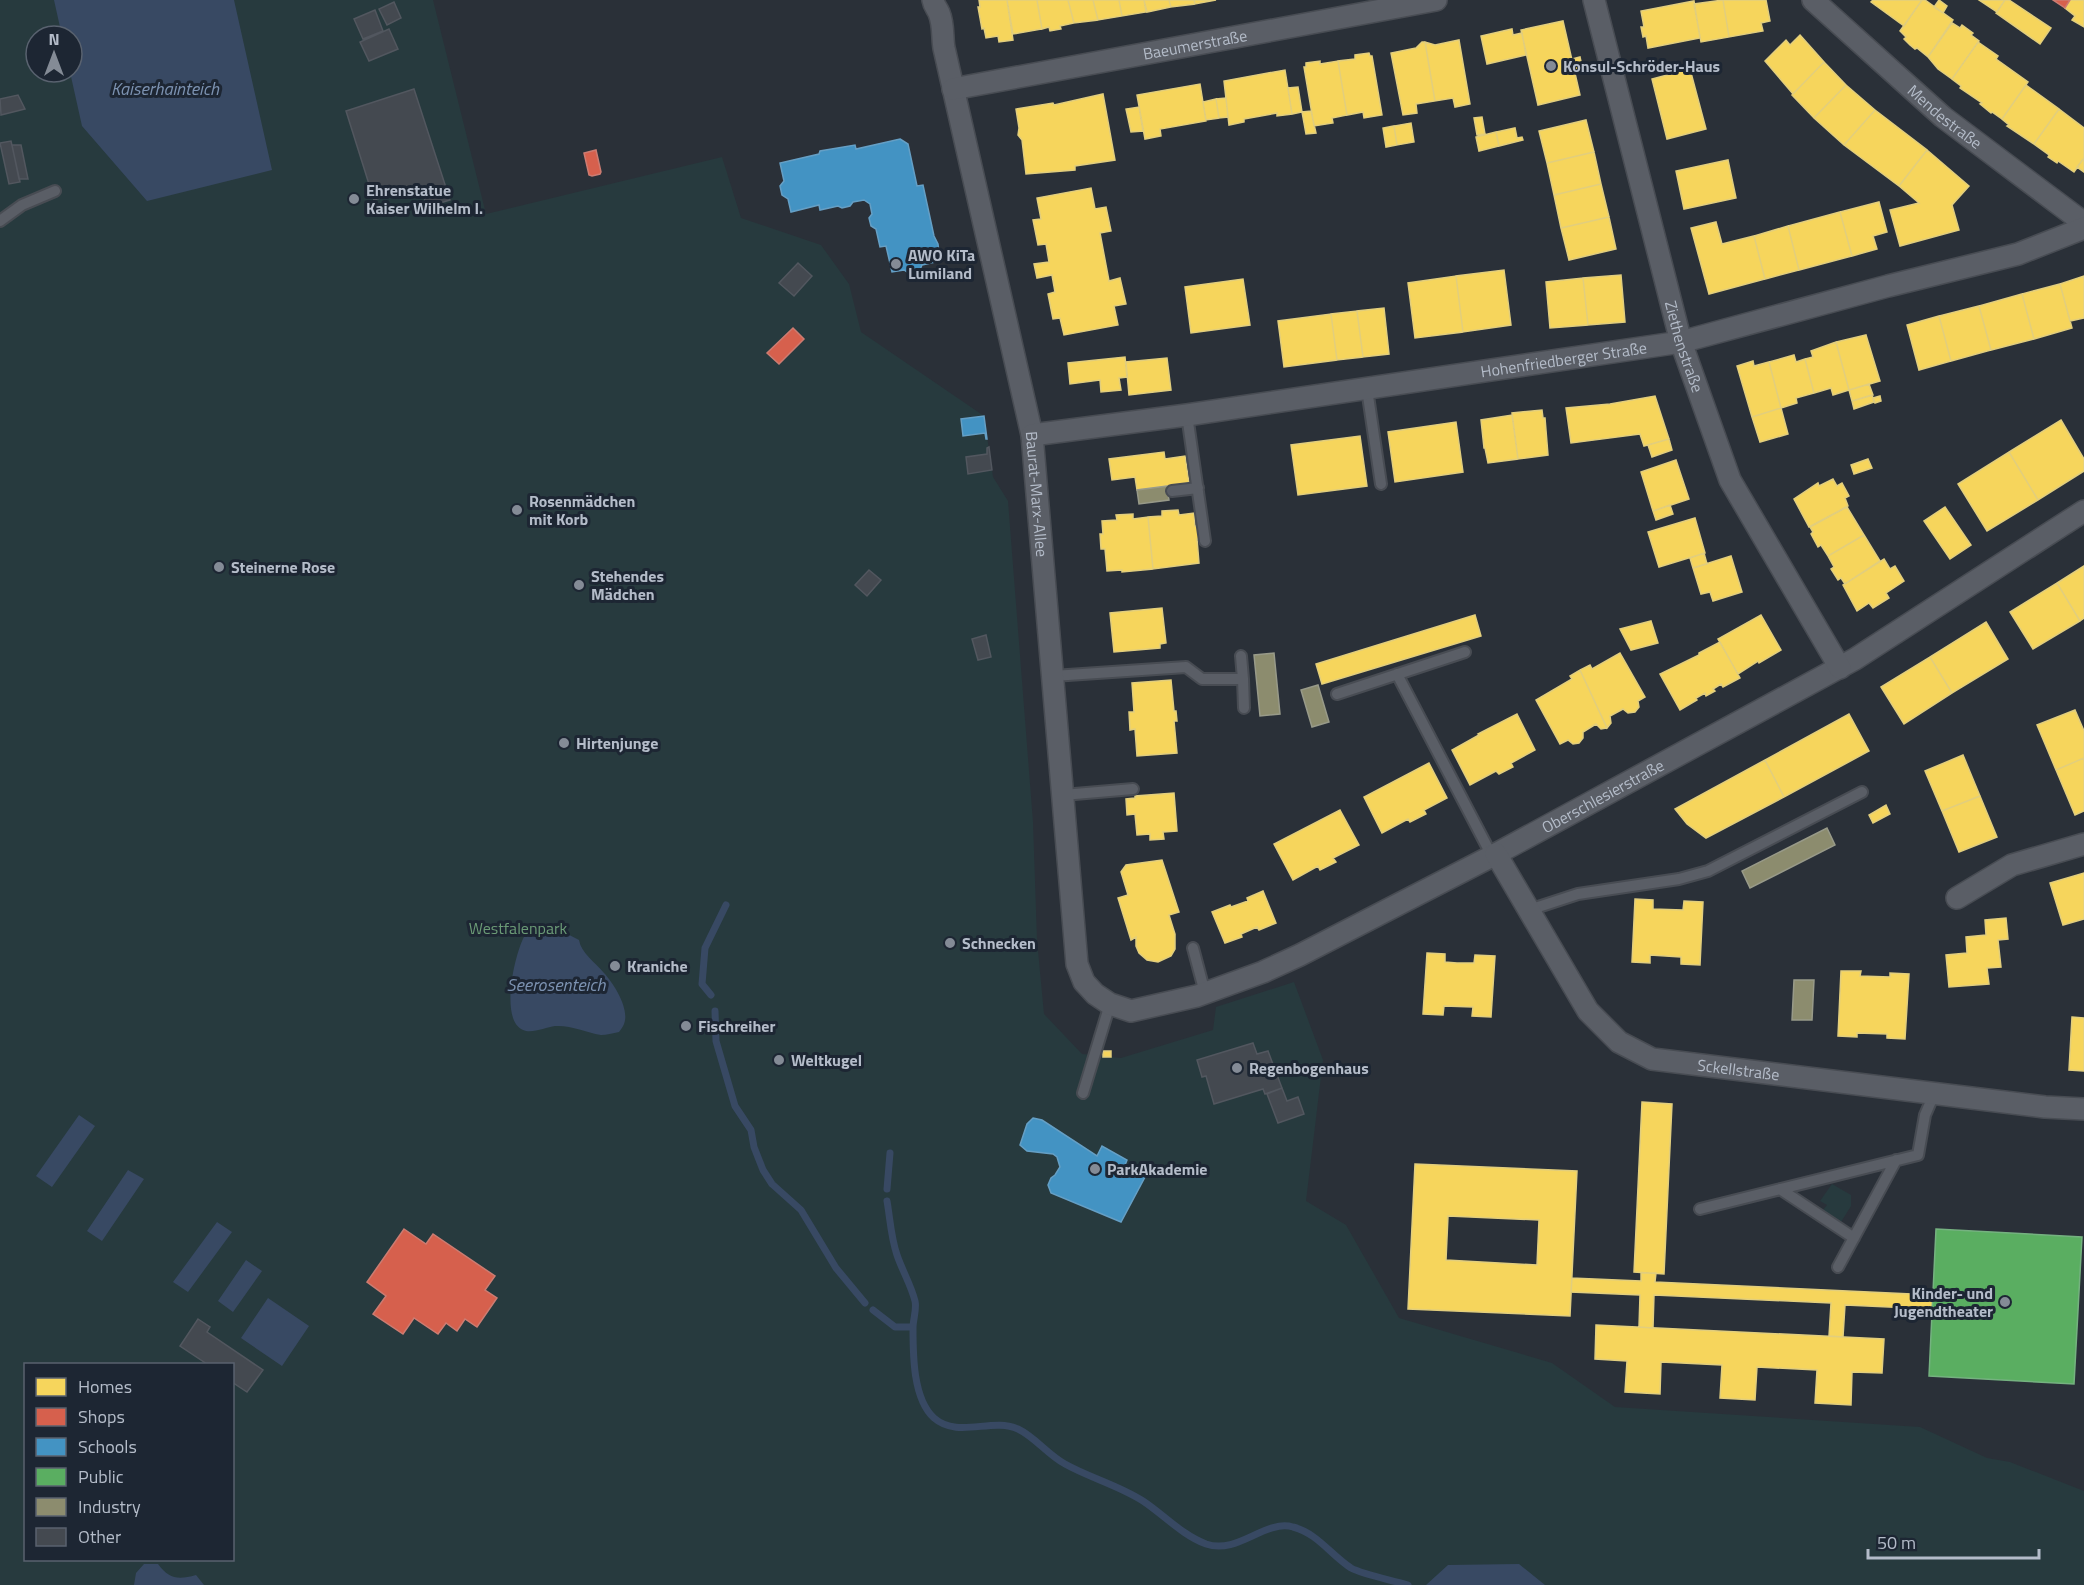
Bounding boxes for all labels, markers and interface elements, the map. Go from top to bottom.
street label: Baeumerstraße [1141,23,1249,66]
north arrow [24,24,84,84]
text: N [48,27,60,51]
place label: Konsul-Schröder-Haus [1563,54,1720,78]
marker: Konsul-Schröder-Haus [1544,59,1558,73]
water label: Kaiserhainteich [111,75,220,102]
street label: Mendestraße [1902,79,1987,154]
place label: Ehrenstatue Kaiser Wilhelm I. [366,178,483,220]
marker: Ehrenstatue Kaiser Wilhelm I. [347,192,361,206]
place label: AWO KiTa Lumiland [908,243,975,285]
marker: AWO KiTa Lumiland [889,257,903,271]
street label: Ziethenstraße [1659,298,1710,396]
street label: Hohenfriedberger Straße [1479,335,1648,383]
street label: Baurat-Marx-Allee [1020,430,1054,558]
place label: Rosenmädchen mit Korb [529,489,635,531]
marker: Rosenmädchen mit Korb [510,503,524,517]
place label: Steinerne Rose [231,555,335,579]
marker: Steinerne Rose [212,560,226,574]
place label: Stehendes Mädchen [591,564,664,606]
marker: Stehendes Mädchen [572,578,586,592]
place label: Hirtenjunge [576,731,658,755]
marker: Hirtenjunge [557,736,571,750]
street label: Oberschlesierstraße [1537,753,1668,839]
park label: Westfalenpark [469,916,567,940]
place label: Schnecken [962,931,1036,955]
marker: Schnecken [943,936,957,950]
place label: Kraniche [627,954,688,978]
marker: Kraniche [608,959,622,973]
water label: Seerosenteich [507,971,606,998]
place label: Fischreiher [698,1014,775,1038]
marker: Fischreiher [679,1019,693,1033]
place label: Weltkugel [791,1048,862,1072]
marker: Weltkugel [772,1053,786,1067]
street label: Sckellstraße [1696,1053,1781,1086]
place label: Regenbogenhaus [1249,1056,1369,1080]
marker: Regenbogenhaus [1230,1061,1244,1075]
place label: ParkAkademie [1107,1157,1207,1181]
marker: ParkAkademie [1088,1162,1102,1176]
place label: Kinder- und Jugendtheater [1894,1281,1993,1323]
marker: Kinder- und Jugendtheater [1998,1295,2012,1309]
legend [24,1363,234,1561]
text: Homes [78,1373,132,1400]
text: Shops [78,1403,125,1430]
text: Schools [78,1433,137,1460]
text: Public [78,1463,124,1490]
text: Industry [78,1493,141,1520]
scale bar [1868,1522,2039,1560]
text: Other [78,1523,121,1550]
text: 50 m [1877,1529,1916,1556]

